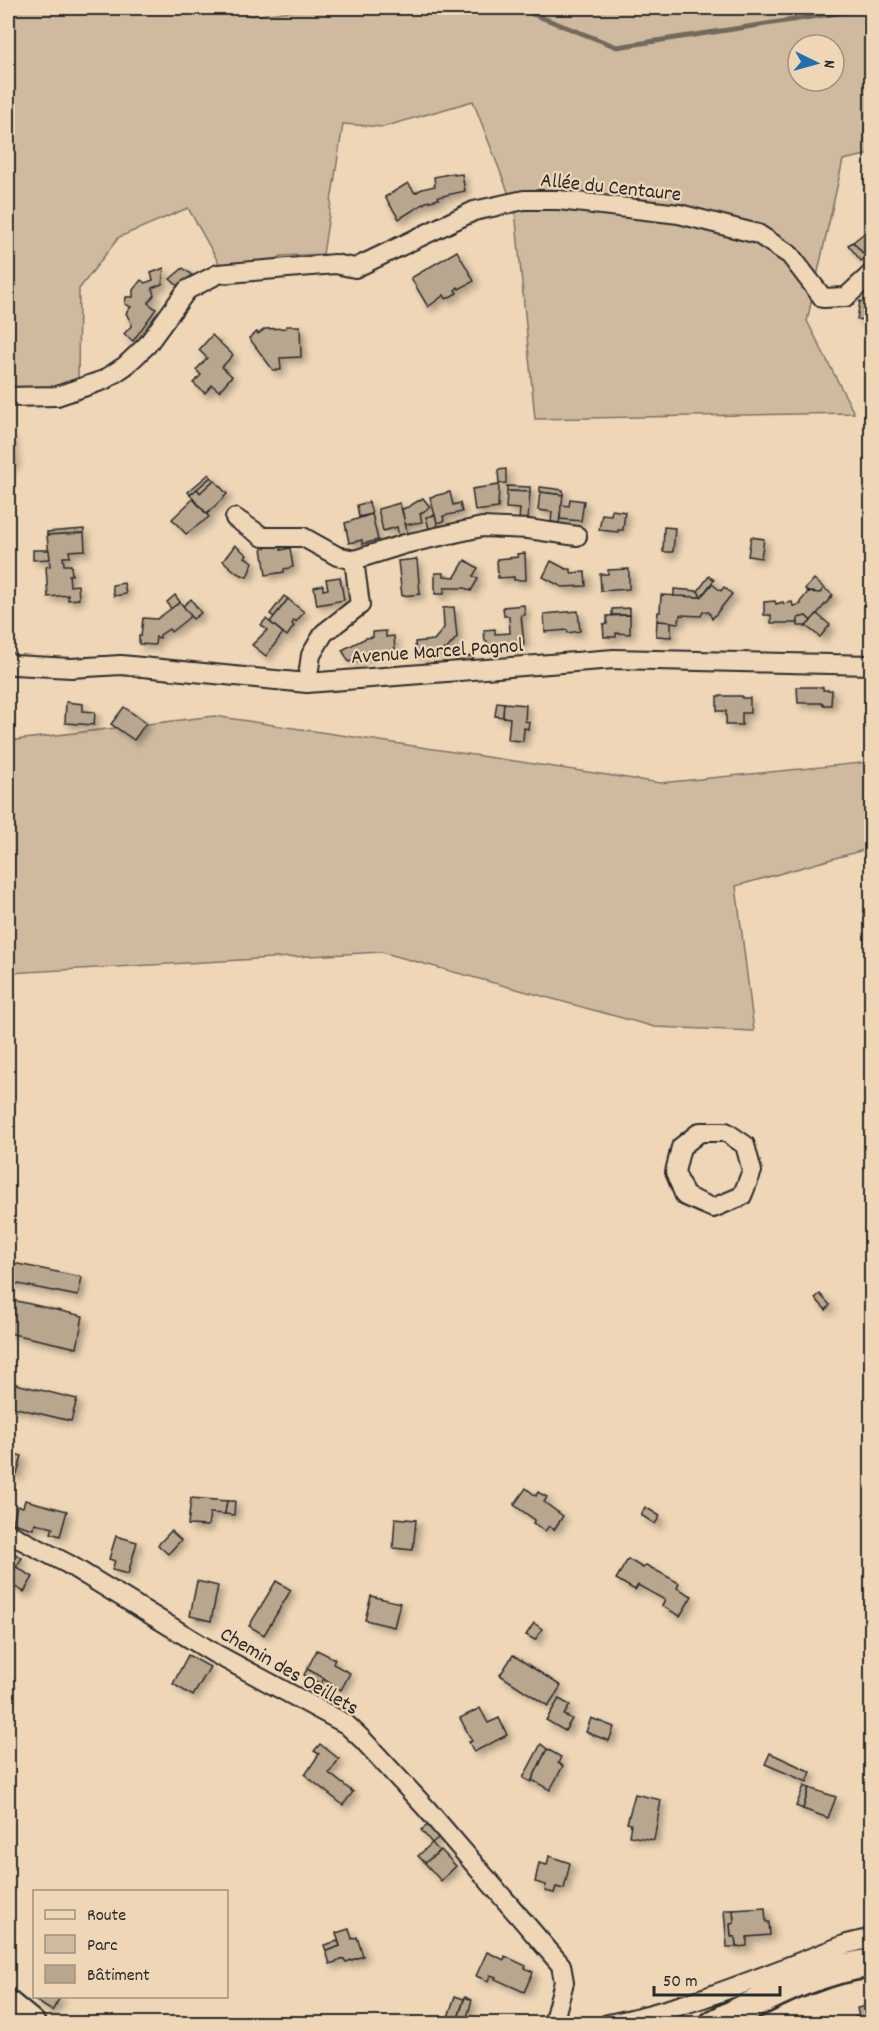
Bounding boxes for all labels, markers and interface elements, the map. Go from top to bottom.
north arrow [786,33,846,93]
text: N [817,59,840,69]
street label: Allée du Centaure [539,167,683,211]
street label: Avenue Marcel Pagnol [350,632,524,674]
street label: Chemin des Oeillets [214,1621,363,1725]
legend [33,1890,228,1998]
text: Route [87,1904,126,1929]
text: Parc [87,1934,118,1959]
scale bar [654,1959,780,1997]
text: Bâtiment [87,1964,150,1989]
text: 50 m [663,1970,698,1995]

